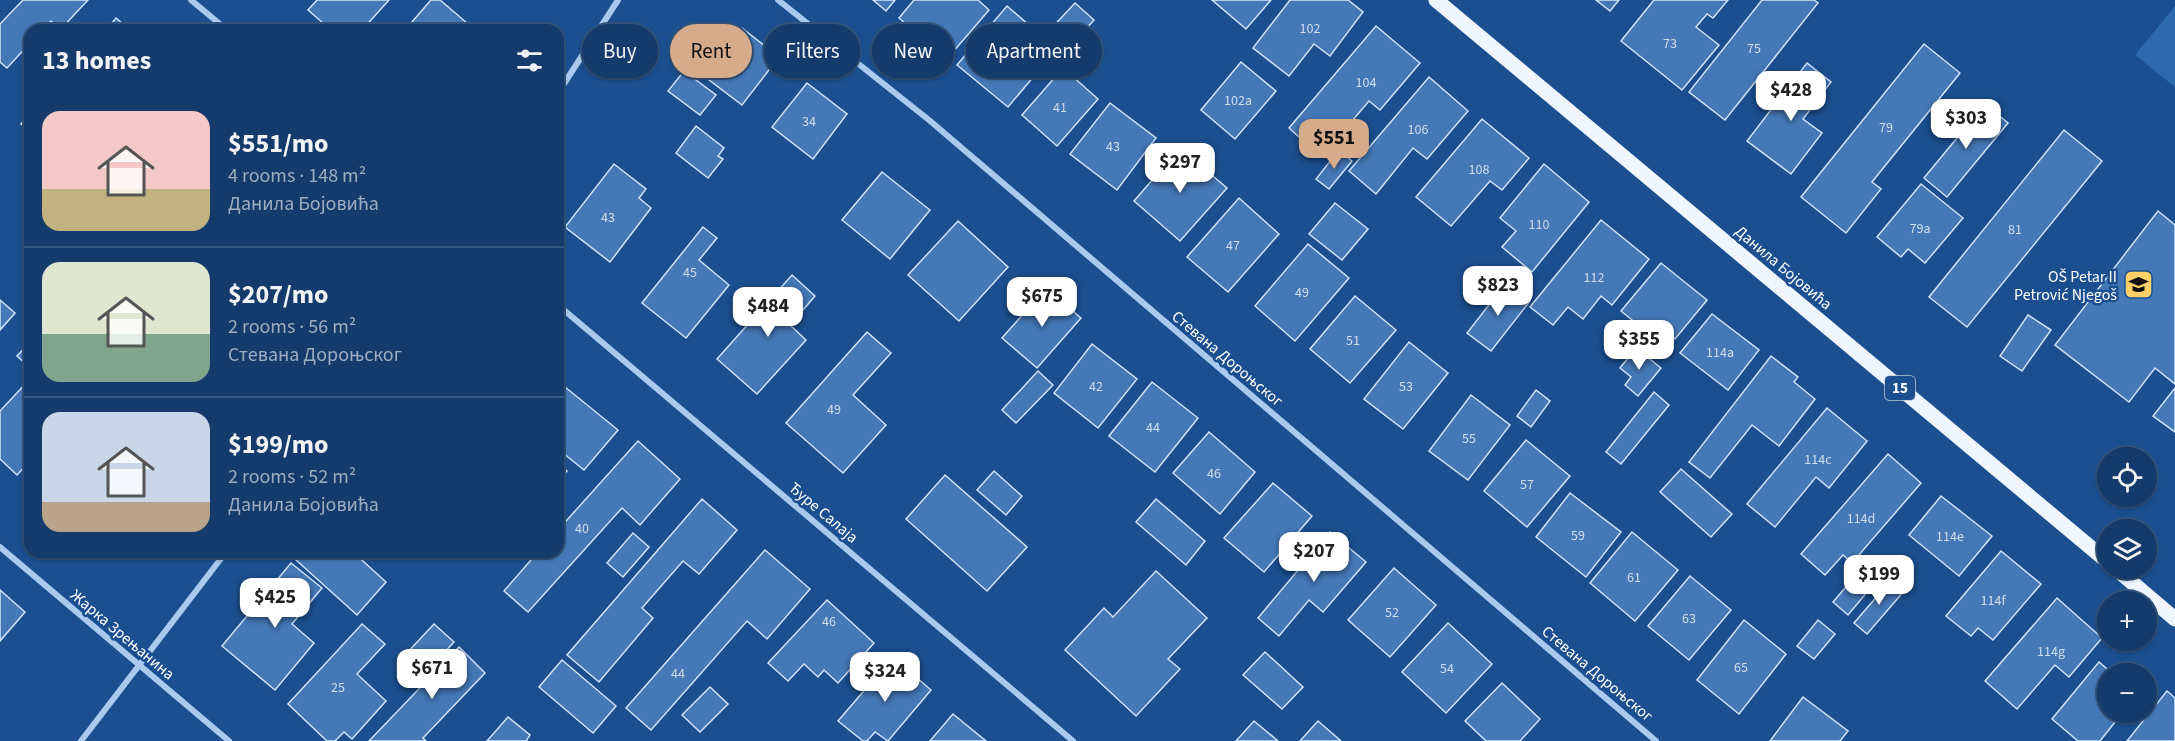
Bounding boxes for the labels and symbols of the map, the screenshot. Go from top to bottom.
house number: 102 [1300,19,1320,39]
house number: 73 [1663,34,1677,54]
house number: 75 [1747,39,1761,59]
pin: $428 [1755,71,1827,122]
house number: 104 [1356,73,1376,93]
house number: 102a [1224,91,1252,111]
house number: 41 [1053,98,1067,118]
pin: $303 [1930,99,2002,150]
house number: 34 [802,112,816,132]
house number: 79 [1879,118,1893,138]
pin: $551 [1298,119,1370,170]
house number: 106 [1408,120,1428,140]
house number: 43 [1106,137,1120,157]
pin: $297 [1144,143,1216,194]
house number: 108 [1469,160,1489,180]
house number: 43 [601,208,615,228]
house number: 110 [1529,215,1549,235]
house number: 79a [1910,219,1930,239]
house number: 81 [2008,220,2022,240]
street label: Данила Бојовића [1730,221,1837,315]
house number: 47 [1226,236,1240,256]
house number: 45 [683,263,697,283]
pin: $823 [1462,266,1534,317]
place label: OŠ Petar II Petrović Njegoš [2014,266,2117,306]
house number: 112 [1584,268,1604,288]
school or university icon: OŠ Petar II Petrović Njegoš [2122,269,2154,301]
pin: $675 [1006,277,1078,328]
house number: 49 [1295,283,1309,303]
pin: $484 [732,287,804,338]
street label: Стевана Дороњског [1167,306,1288,412]
pin: $355 [1603,320,1675,371]
house number: 51 [1346,331,1360,351]
house number: 114a [1706,343,1734,363]
road number: 15 [1885,376,1915,400]
house number: 42 [1089,377,1103,397]
house number: 53 [1399,377,1413,397]
house number: 49 [827,400,841,420]
house number: 44 [1146,418,1160,438]
house number: 55 [1462,429,1476,449]
house number: 114c [1804,450,1832,470]
house number: 46 [1207,464,1221,484]
house number: 57 [1520,475,1534,495]
street label: Ђуре Салаја [784,477,863,548]
house number: 114d [1847,509,1875,529]
house number: 40 [575,519,589,539]
house number: 59 [1571,526,1585,546]
house number: 114e [1936,527,1964,547]
pin: $207 [1278,532,1350,583]
pin: $199 [1843,555,1915,606]
house number: 61 [1627,568,1641,588]
pin: $425 [239,578,311,629]
street label: Жарка Зрењанина [65,585,179,685]
house number: 114f [1981,591,2006,611]
house number: 52 [1385,603,1399,623]
house number: 63 [1682,609,1696,629]
house number: 46 [822,612,836,632]
street label: Стевана Дороњског [1537,621,1658,727]
house number: 114g [2037,642,2065,662]
pin: $671 [396,649,468,700]
pin: $324 [849,652,921,703]
house number: 65 [1734,658,1748,678]
house number: 54 [1440,659,1454,679]
house number: 44 [671,664,685,684]
house number: 25 [331,678,345,698]

